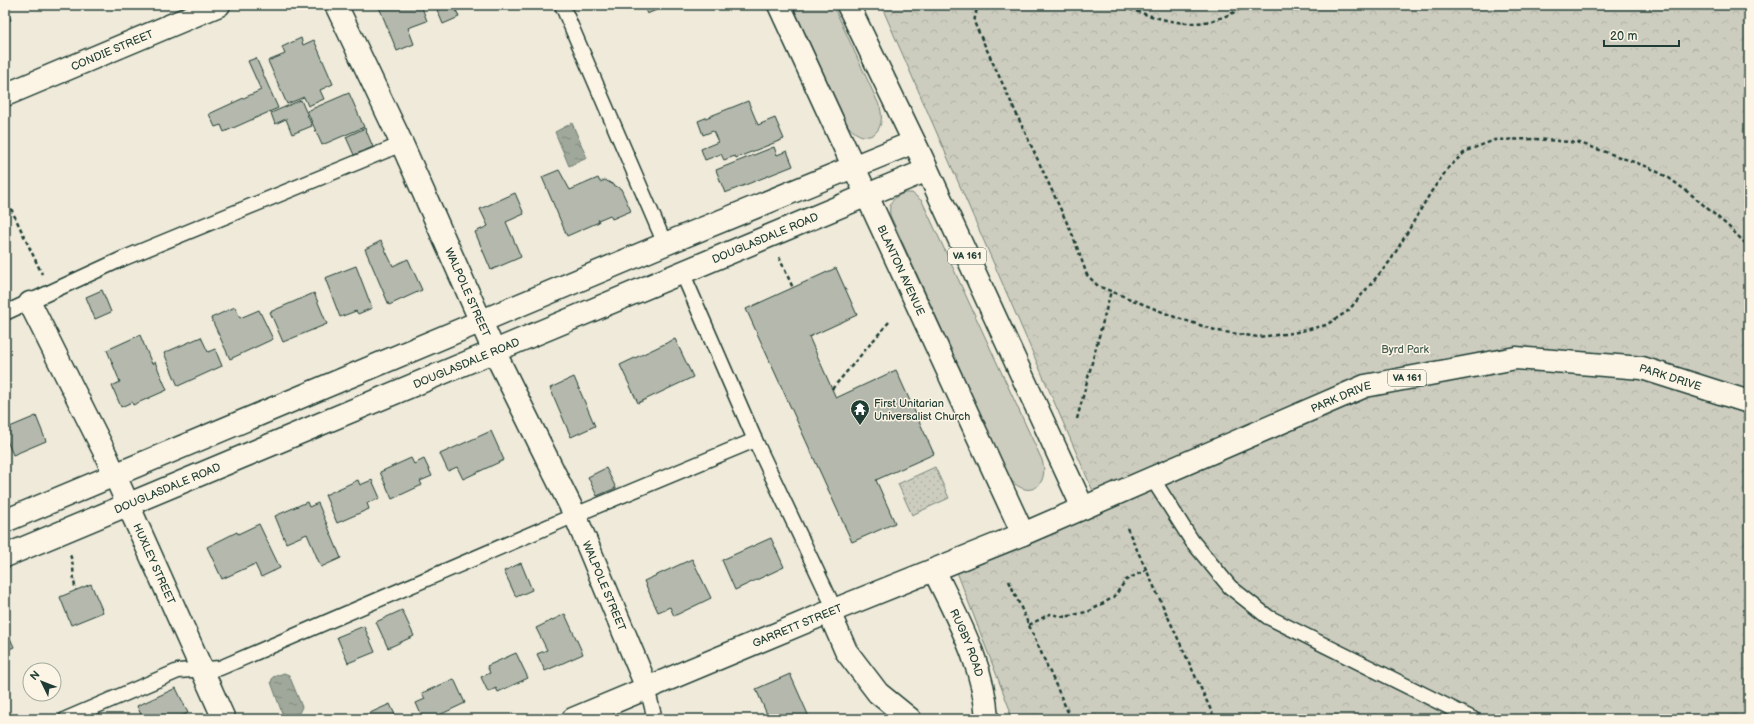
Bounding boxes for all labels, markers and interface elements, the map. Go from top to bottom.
scale bar [1604,22,1679,48]
street label: CONDIE STREET [69,27,155,73]
text: 20 m [1610,29,1637,44]
street label: DOUGLASDALE ROAD [710,210,820,266]
street label: BLANTON AVENUE [875,223,928,317]
street label: WALPOLE STREET [442,246,493,339]
road number: VA 161 [948,248,986,264]
street label: DOUGLASDALE ROAD [411,335,521,391]
park label: Byrd Park [1381,343,1429,356]
street label: PARK DRIVE [1638,361,1703,393]
road number: VA 161 [1388,370,1426,386]
street label: PARK DRIVE [1309,379,1372,415]
place label: First Unitarian Universalist Church [874,397,970,423]
temple icon: First Unitarian Universalist Church [849,398,871,426]
street label: DOUGLASDALE ROAD [112,460,222,516]
street label: HUXLEY STREET [131,521,178,607]
street label: WALPOLE STREET [580,539,629,633]
street label: GARRETT STREET [751,601,844,650]
street label: RUGBY ROAD [947,607,986,678]
north arrow [22,662,62,702]
text: N [27,668,43,683]

